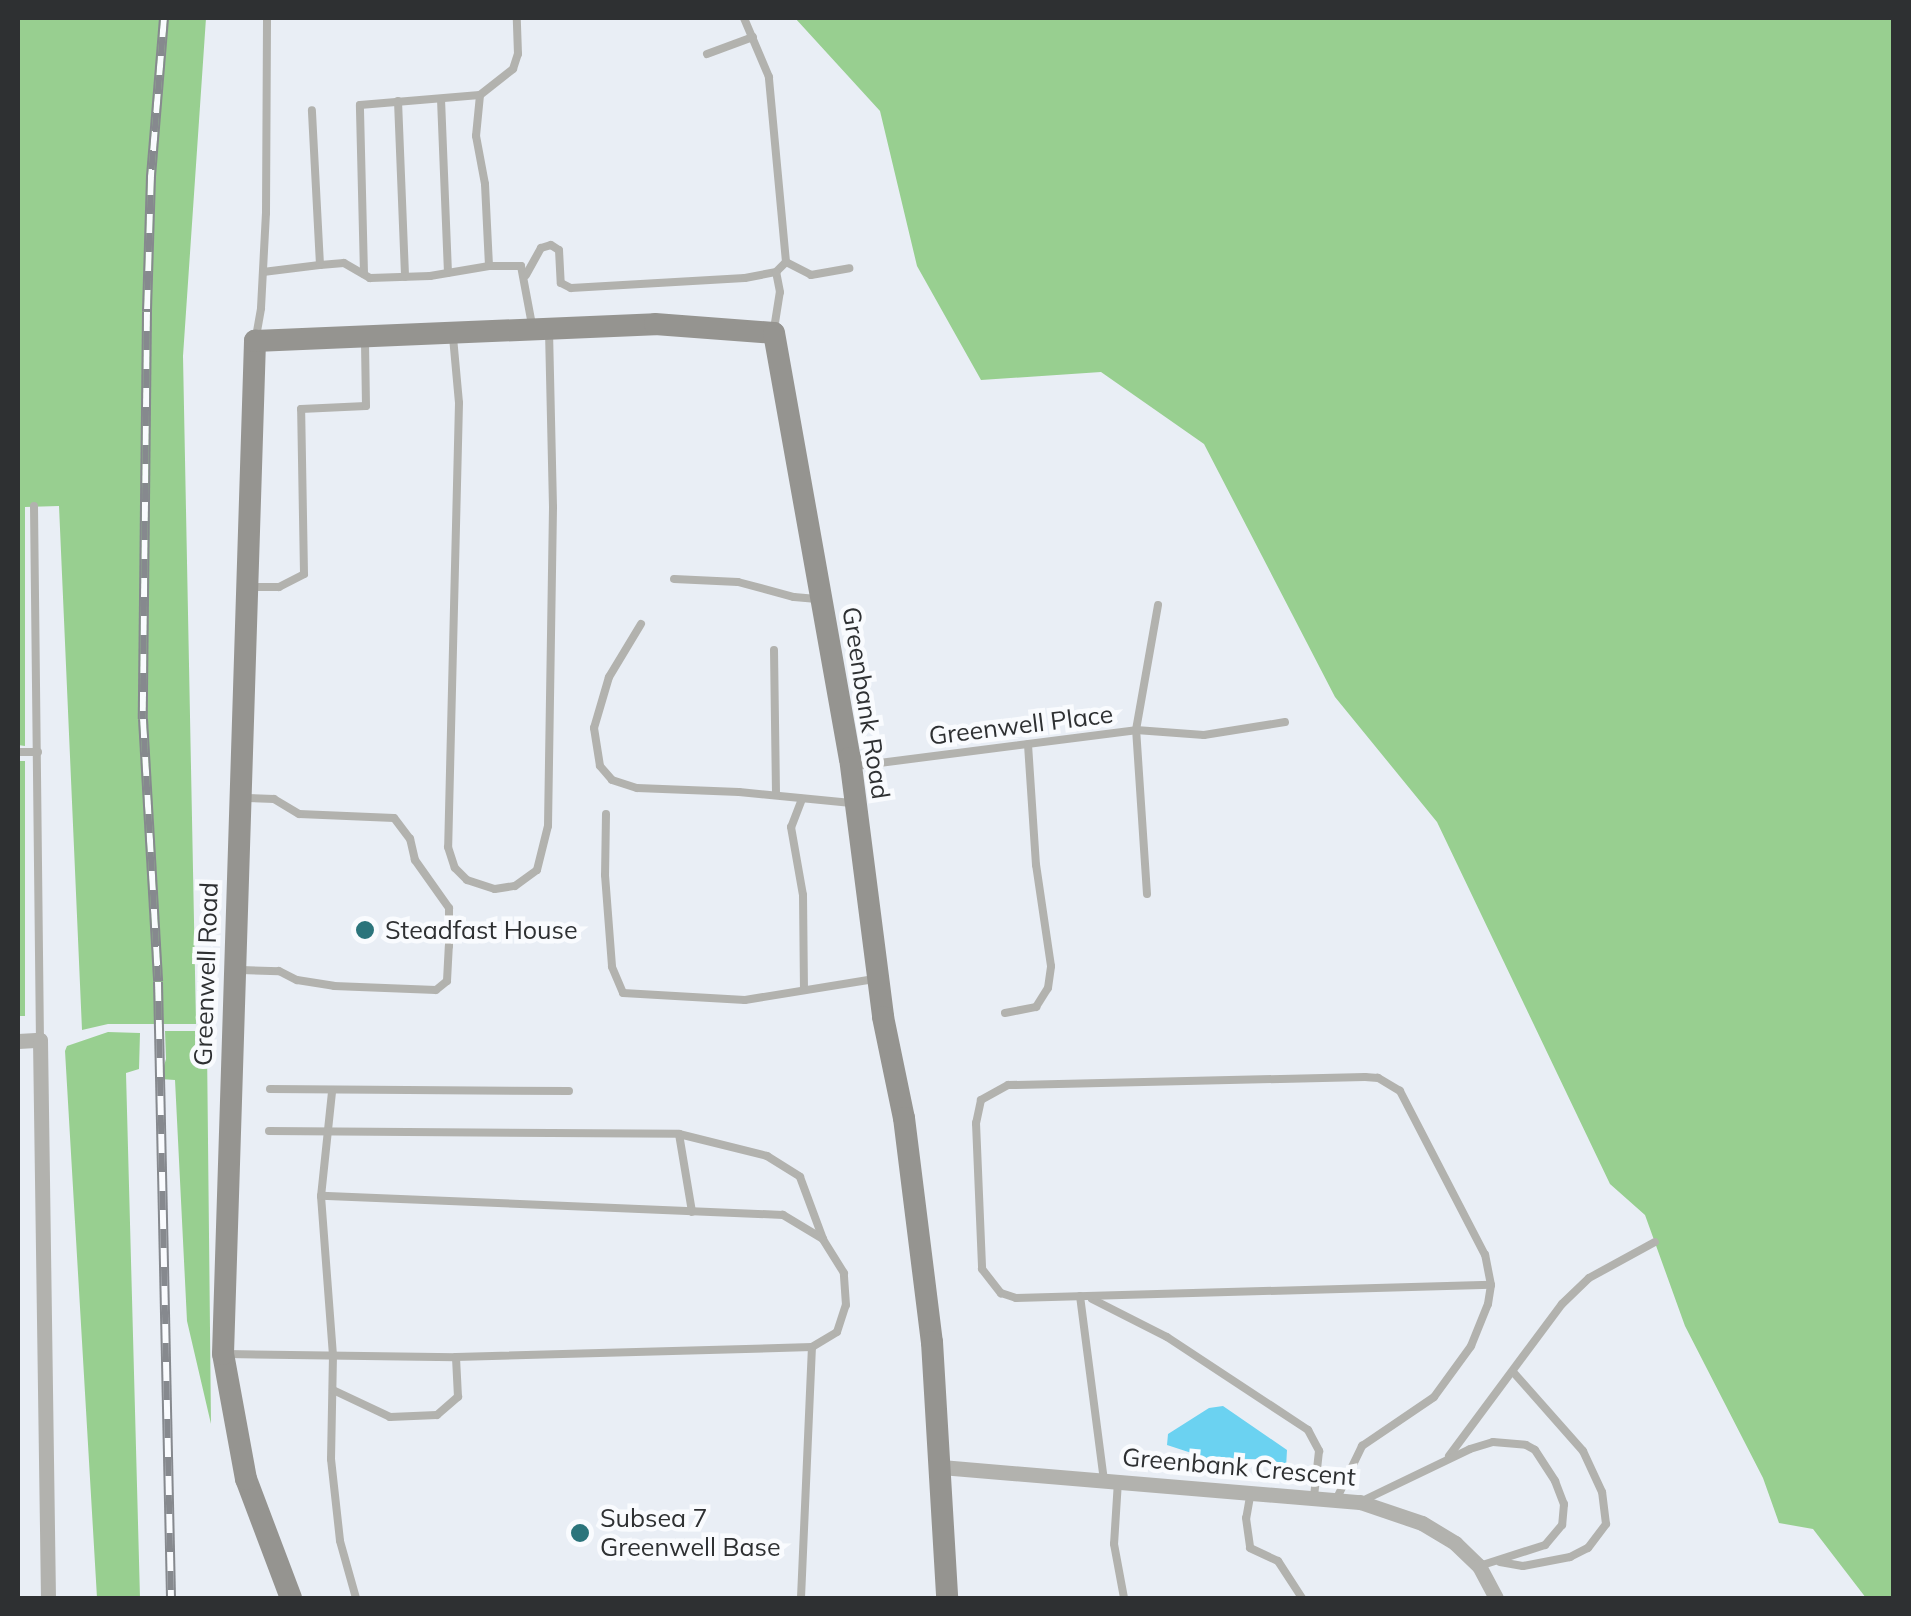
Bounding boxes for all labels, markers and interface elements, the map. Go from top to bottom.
street label: Greenbank Road [836,605,896,801]
street label: Greenwell Place [927,699,1115,751]
street label: Greenwell Road [188,882,224,1066]
place label: Steadfast House [385,915,577,945]
marker: Steadfast House [354,919,376,941]
street label: Greenbank Crescent [1121,1442,1357,1492]
place label: Subsea 7 Greenwell Base [600,1504,780,1563]
marker: Subsea 7 Greenwell Base [569,1522,591,1544]

